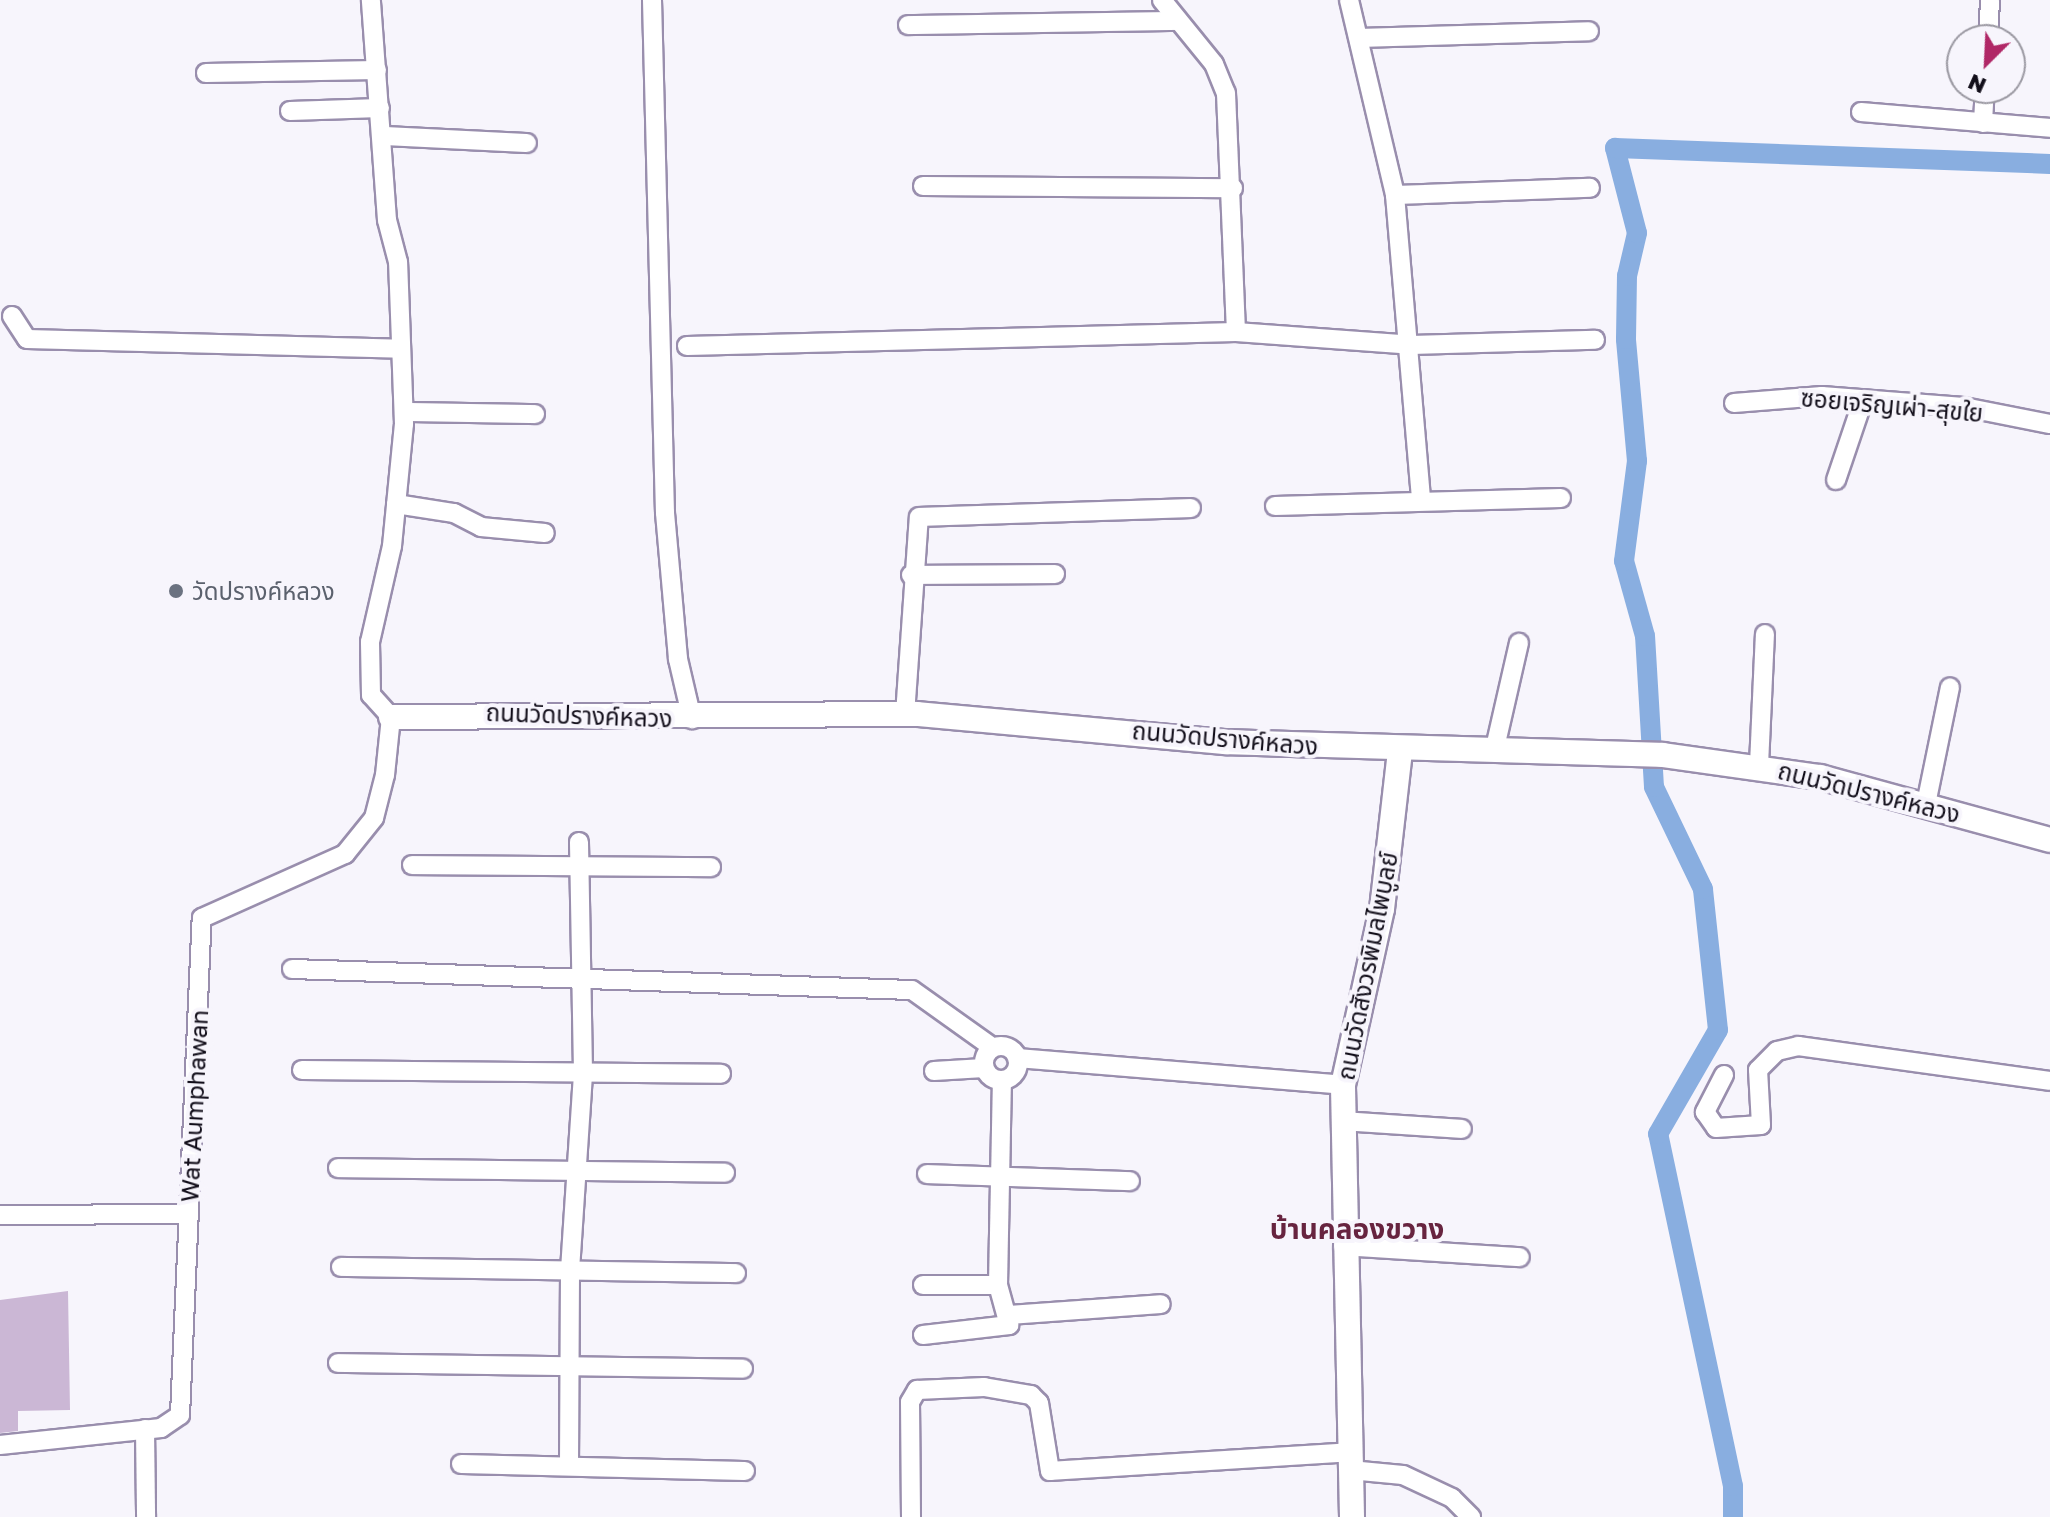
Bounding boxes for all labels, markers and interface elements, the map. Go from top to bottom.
north arrow [1946,24,2026,104]
text: N [1964,69,1990,100]
street label: ซอยเจริญเผ่า-สุขใย [1800,383,1984,427]
place label: วัดปรางค์หลวง [192,577,335,605]
marker: วัดปรางค์หลวง [167,582,185,600]
street label: ถนนวัดปรางค์หลวง [485,697,673,733]
street label: ถนนวัดปรางค์หลวง [1131,716,1319,760]
street label: ถนนวัดปรางค์หลวง [1775,755,1963,829]
street label: ถนนวัดสังวรพิมลไพบูลย์ [1331,850,1403,1082]
street label: Wat Aumphawan [175,1009,213,1203]
district label: บ้านคลองขวาง [1270,1212,1444,1246]

